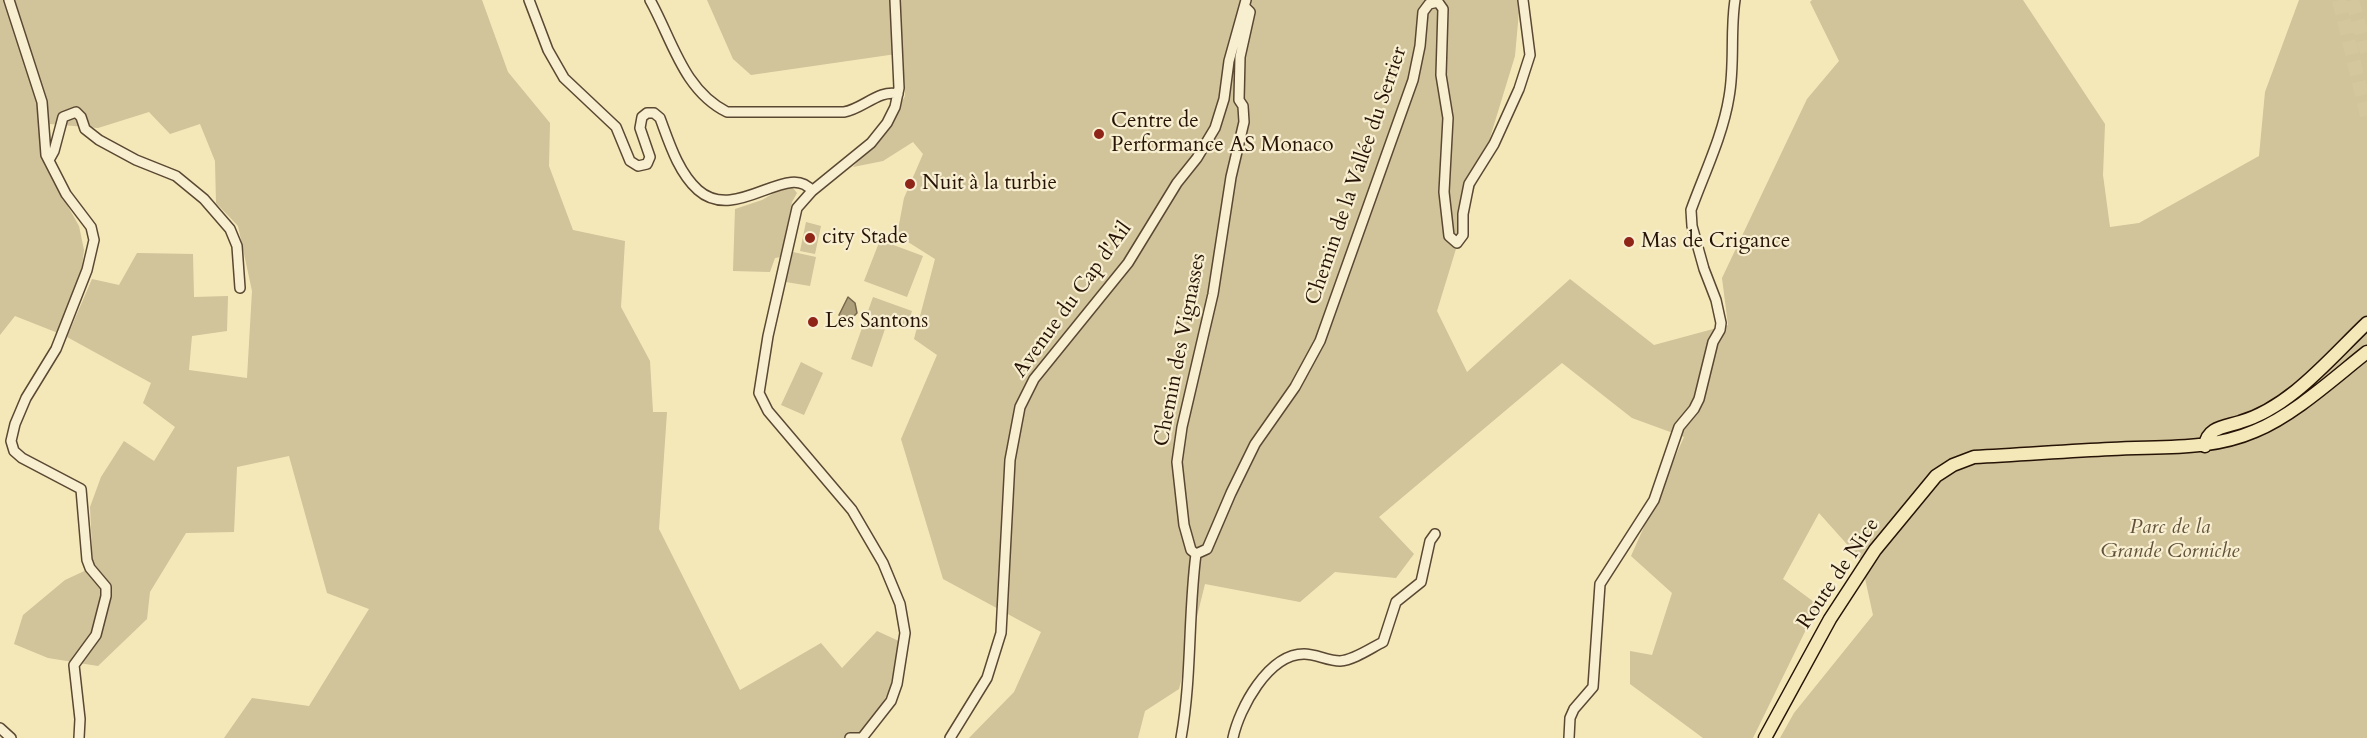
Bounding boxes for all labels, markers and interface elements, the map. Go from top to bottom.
street label: Chemin de la Vallée du Serrier [1301,44,1413,308]
place label: Centre de Performance AS Monaco [1111,109,1334,159]
marker: Centre de Performance AS Monaco [1092,127,1106,141]
place label: Nuit à la turbie [922,171,1057,197]
marker: Nuit à la turbie [903,177,917,191]
street label: Avenue du Cap d'Ail [1008,217,1138,383]
place label: city Stade [822,225,908,251]
place label: Mas de Crigance [1641,229,1790,255]
marker: city Stade [803,231,817,245]
marker: Mas de Crigance [1622,235,1636,249]
street label: Chemin des Vignasses [1150,251,1212,449]
place label: Les Santons [825,309,928,335]
marker: Les Santons [806,315,820,329]
street label: Route de Nice [1793,514,1885,634]
park label: Parc de la Grande Corniche [2101,515,2239,565]

